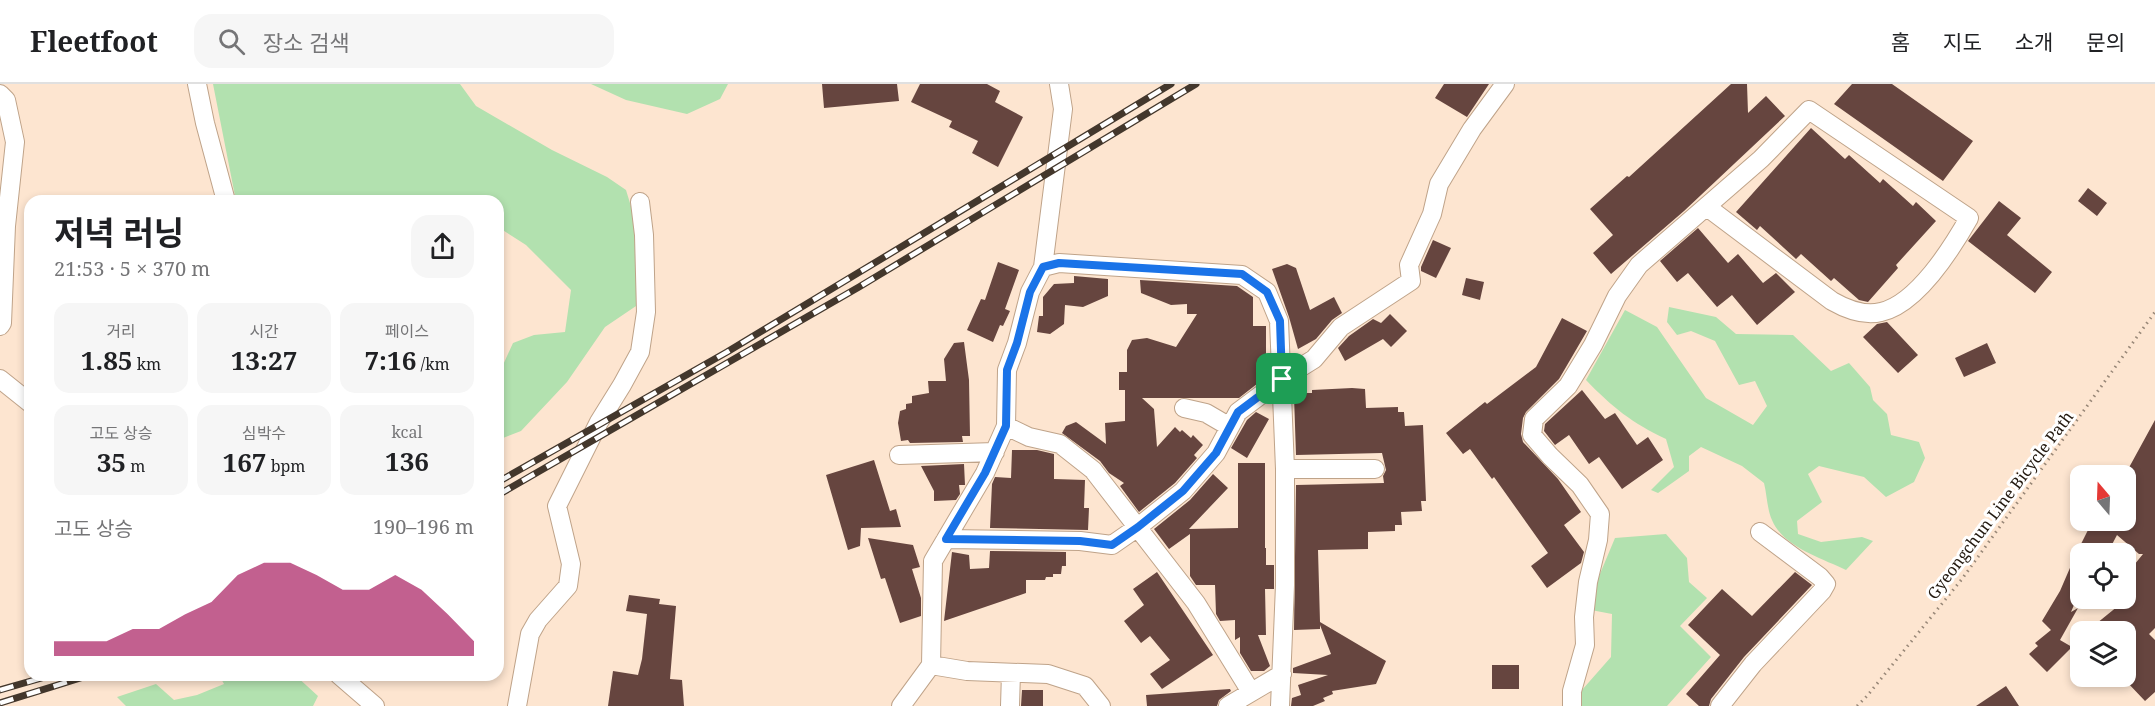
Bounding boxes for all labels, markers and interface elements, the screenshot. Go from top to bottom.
search box [194,14,614,68]
text: Fleetfoot [30,22,158,60]
icon: search [215,25,248,58]
text: 장소 검색 [263,27,349,57]
text: 홈 [1891,28,1910,56]
text: 지도 [1943,28,1982,56]
text: 소개 [2015,28,2053,56]
text: 문의 [2086,28,2125,56]
text: 저녁 러닝 [54,210,184,255]
button: share [411,215,474,278]
text: 21:53 · 5 × 370 m [54,255,210,282]
text: 거리 [106,320,136,342]
text: 시간 [249,320,279,342]
text: 페이스 [385,320,429,342]
text: 1.85 [81,342,133,378]
text: 13:27 [231,342,297,378]
text: 7:16 [364,342,416,378]
text: km [133,353,161,375]
text: /km [416,353,450,375]
pin [1256,353,1307,404]
icon: arrive [1265,362,1298,395]
street label: Gyeongchun Line Bicycle Path [1922,406,2078,604]
text: kcal [392,421,422,443]
text: 고도 상승 [89,422,153,444]
text: 심박수 [242,422,286,444]
text: 136 [385,443,429,479]
text: 35 [97,444,126,480]
text: 167 [222,444,267,480]
text: m [126,455,145,477]
text: bpm [267,455,306,477]
north arrow [2070,465,2136,531]
map controls [2070,465,2136,687]
text: 190–196 m [373,513,474,540]
text: 고도 상승 [54,515,133,542]
button: locate [2070,543,2136,609]
button: layers [2070,621,2136,687]

